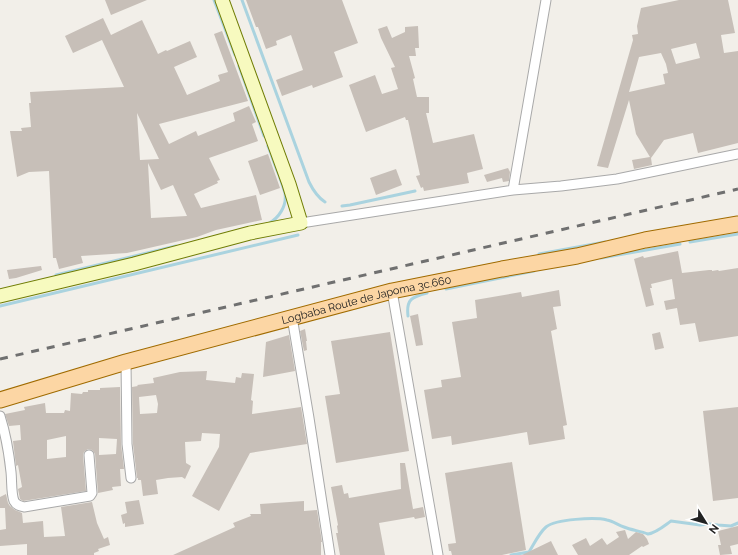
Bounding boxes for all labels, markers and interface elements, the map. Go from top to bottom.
street label: Logbaba Route de Japoma 3c.660 [280,273,453,327]
north arrow [686,503,726,543]
text: N [706,521,721,536]

